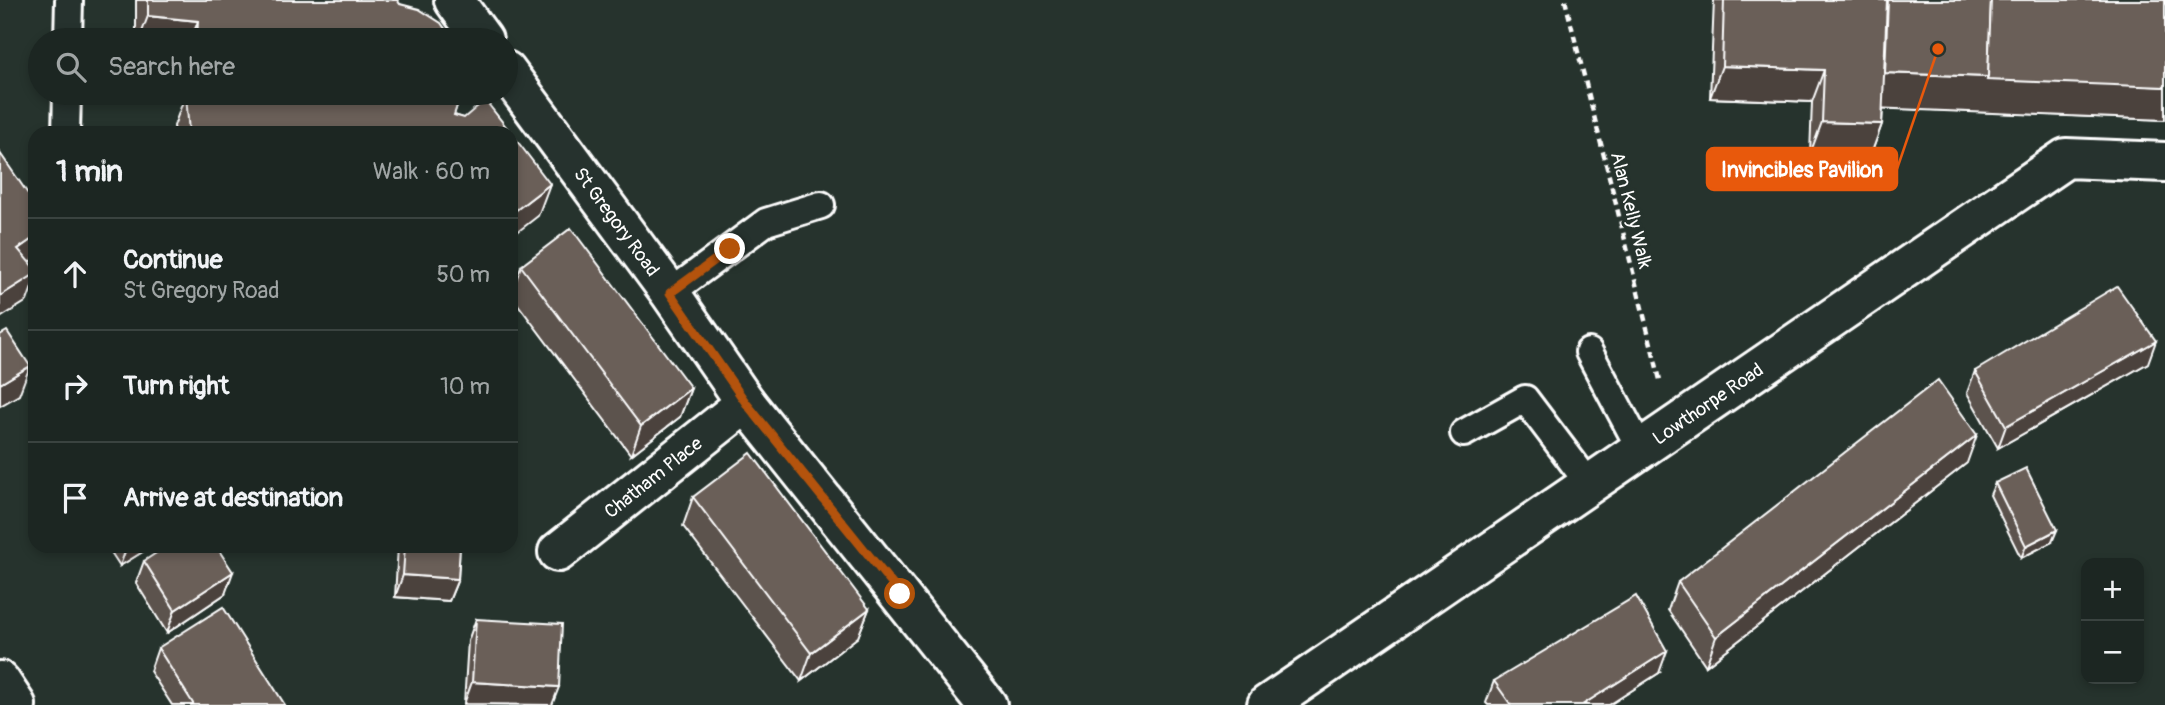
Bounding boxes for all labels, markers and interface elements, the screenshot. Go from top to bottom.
search box [28,28,518,105]
icon: search [52,48,90,86]
text: Search here [108,51,235,83]
callout: Invincibles Pavilion [1707,148,1897,190]
street label: Alan Kelly Walk [1605,149,1657,271]
text: 1 min [56,153,123,190]
text: Walk · 60 m [373,157,490,186]
text: Invincibles Pavilion [1721,157,1883,184]
street label: St Gregory Road [568,163,664,281]
route end [714,233,745,264]
text: Continue [123,244,223,276]
icon: ahead [56,255,94,293]
text: 50 m [436,260,490,289]
text: St Gregory Road [123,276,280,305]
street label: Lowthorpe Road [1648,358,1768,451]
icon: right [56,367,94,405]
text: Turn right [123,370,229,402]
text: 10 m [440,372,490,401]
street label: Chatham Place [600,431,708,524]
icon: arrive [56,479,94,517]
text: Arrive at destination [123,482,343,514]
map controls [2081,558,2144,684]
button: + [2081,558,2144,621]
route start [884,578,915,609]
button: − [2081,621,2144,684]

